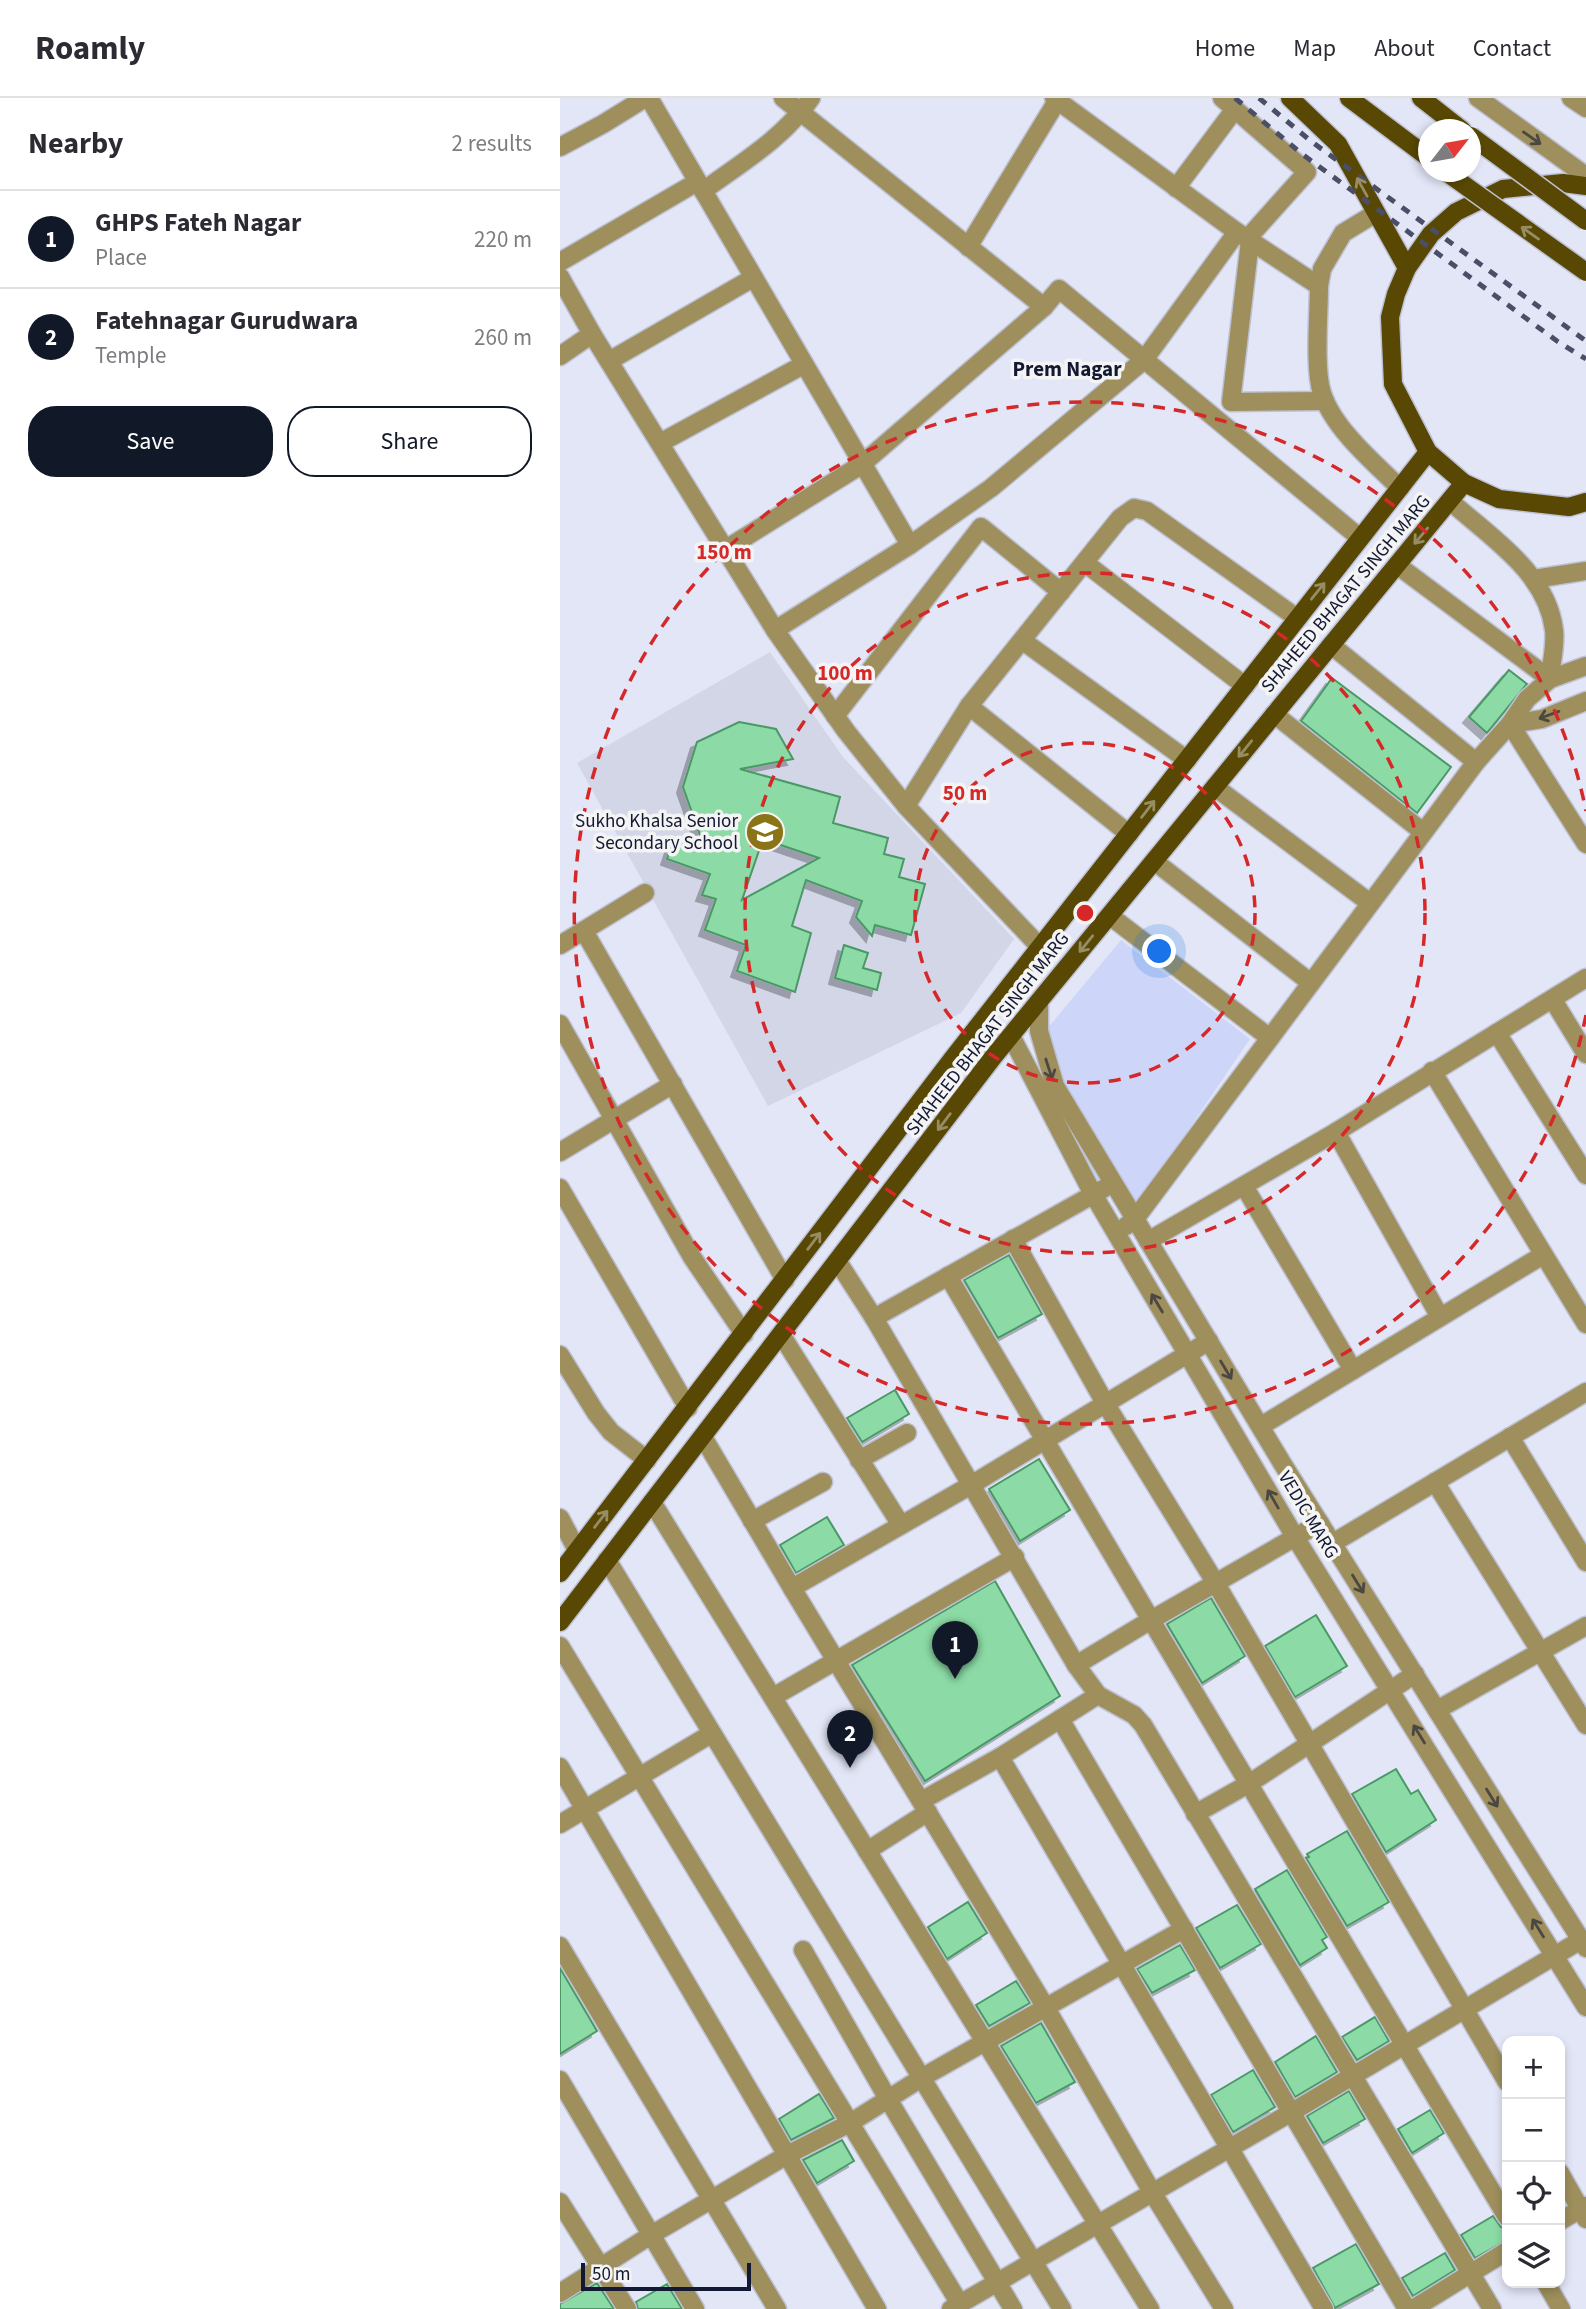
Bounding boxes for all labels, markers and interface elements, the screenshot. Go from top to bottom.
text: Roamly [35,25,145,72]
text: Home [1195,31,1255,66]
text: Map [1293,31,1336,66]
text: About [1374,31,1435,66]
text: Contact [1473,31,1551,66]
north arrow [1418,119,1481,182]
text: Nearby [28,122,123,165]
text: 2 results [452,127,532,160]
one-way arrow [1522,130,1541,145]
one-way arrow [1355,177,1368,198]
text: GHPS Fateh Nagar [95,204,301,241]
text: 1 [45,223,57,256]
text: 220 m [474,223,532,256]
one-way arrow [1521,226,1540,240]
text: Place [95,241,147,274]
text: Fatehnagar Gurudwara [95,302,358,339]
text: 2 [45,321,57,354]
text: 260 m [474,321,532,354]
text: Temple [95,339,166,372]
district label: Prem Nagar [1012,354,1122,384]
button: Save [28,406,273,477]
button: Share [287,406,532,477]
street label: SHAHEED BHAGAT SINGH MARG [1255,489,1437,699]
one-way arrow [1413,526,1429,544]
text: 150 m [696,537,752,567]
one-way arrow [1310,582,1325,601]
text: 100 m [817,658,873,688]
one-way arrow [1538,710,1560,723]
one-way arrow [1238,740,1253,758]
text: 50 m [943,778,987,808]
one-way arrow [1141,801,1156,819]
place label: Sukho Khalsa Senior Secondary School [575,808,738,857]
school or university icon: Sukho Khalsa Senior Secondary School [744,811,786,853]
centre of rings [1073,901,1097,925]
street label: SHAHEED BHAGAT SINGH MARG [900,927,1076,1141]
your location [1142,934,1176,968]
one-way arrow [1078,935,1094,953]
one-way arrow [1043,1057,1056,1079]
one-way arrow [937,1113,952,1131]
one-way arrow [807,1232,822,1251]
one-way arrow [1150,1293,1164,1313]
one-way arrow [1220,1359,1234,1379]
street label: VEDIC MARG [1271,1466,1345,1564]
one-way arrow [1266,1489,1280,1509]
one-way arrow [594,1510,609,1529]
one-way arrow [1352,1574,1366,1594]
pin: 1 [932,1621,978,1679]
pin: 2 [827,1710,873,1768]
one-way arrow [1411,1724,1425,1744]
one-way arrow [1484,1788,1499,1807]
one-way arrow [1530,1918,1544,1938]
map controls [1502,2036,1565,2288]
button: + [1502,2036,1565,2099]
button: − [1502,2099,1565,2162]
button: locate [1502,2162,1565,2225]
button: layers [1502,2225,1565,2288]
scale bar [581,2260,751,2292]
text: 50 m [592,2261,630,2288]

